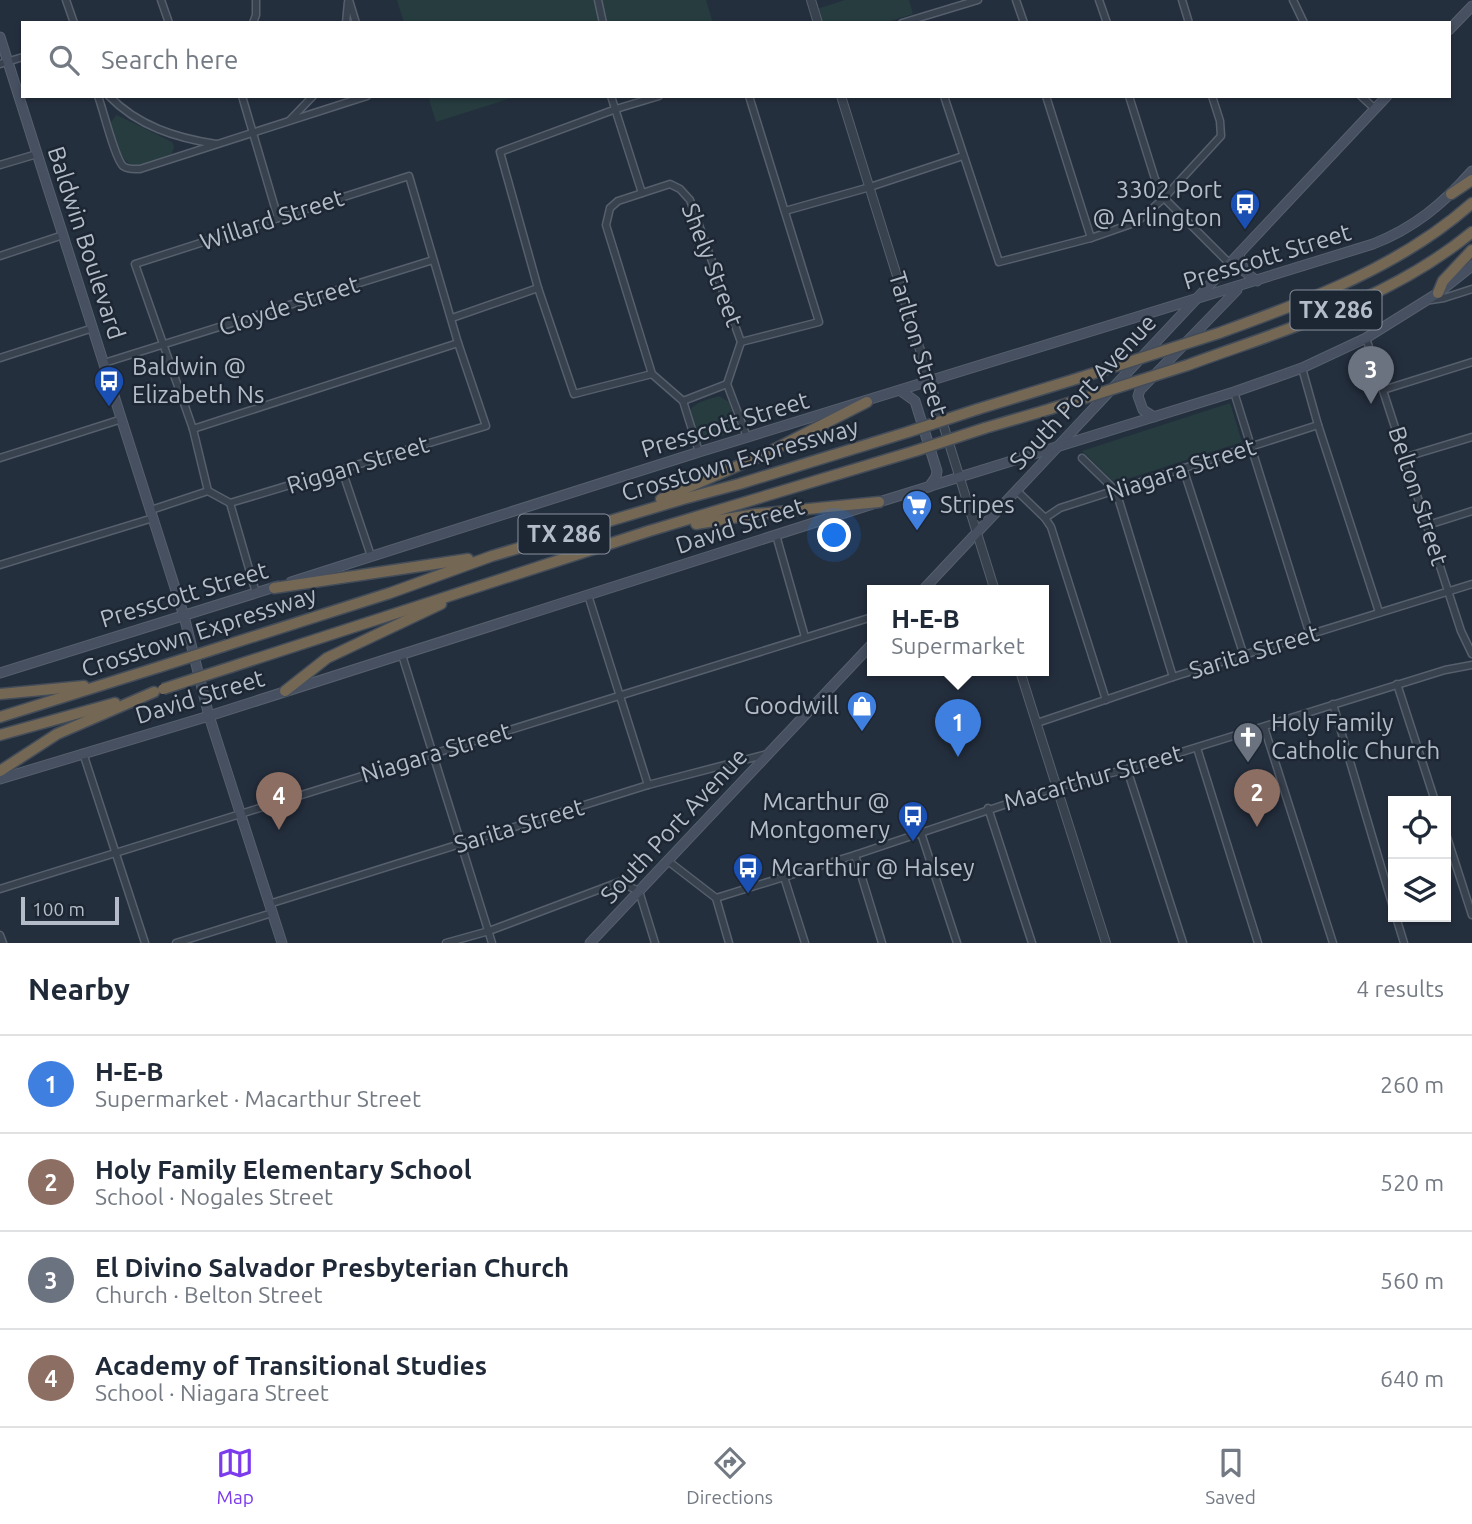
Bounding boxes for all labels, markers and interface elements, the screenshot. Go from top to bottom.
search box [21,21,1451,98]
icon: search [45,41,83,79]
text: Search here [101,45,238,74]
street label: Baldwin Boulevard [43,143,130,343]
place label: 3302 Port @ Arlington [1092,176,1223,231]
street label: Willard Street [197,183,347,255]
bus stop icon: 3302 Port @ Arlington [1228,187,1262,231]
street label: Shely Street [677,199,749,331]
street label: Presscott Street [1180,218,1355,295]
street label: Tarlton Street [884,268,953,420]
street label: Cloyde Street [215,270,363,341]
road number: TX 286 [1290,290,1382,330]
street label: South Port Avenue [1004,309,1161,475]
pin: 3 [1348,346,1394,404]
place label: Baldwin @ Elizabeth Ns [132,353,264,408]
bus stop icon: Baldwin @ Elizabeth Ns [92,364,126,408]
street label: Presscott Street [638,386,813,463]
street label: Crosstown Expressway [618,413,862,506]
street label: Belton Street [1383,423,1454,569]
street label: Riggan Street [284,430,433,499]
street label: Niagara Street [1103,433,1259,506]
supermarket icon: Stripes [900,488,934,532]
place label: Stripes [940,491,1015,518]
street label: David Street [672,492,808,559]
road number: TX 286 [518,514,610,554]
your location [817,518,851,552]
street label: Presscott Street [97,556,272,633]
street label: Crosstown Expressway [78,581,320,682]
popup [867,585,1049,676]
text: H-E-B [891,604,960,633]
street label: Sarita Street [1186,619,1322,684]
text: Supermarket [891,633,1025,658]
street label: David Street [132,664,268,729]
shop icon: Goodwill [845,689,879,733]
place label: Goodwill [744,692,839,719]
pin: 1 [935,699,981,757]
place label: Holy Family Catholic Church [1271,709,1440,764]
street label: Niagara Street [358,717,515,788]
church icon: Holy Family Catholic Church [1231,720,1265,764]
street label: Macarthur Street [1001,739,1186,816]
street label: South Port Avenue [595,743,752,909]
pin: 2 [1234,769,1280,827]
pin: 4 [256,772,302,830]
place label: Mcarthur @ Montgomery [749,788,890,843]
street label: Sarita Street [451,793,587,858]
map controls [1388,796,1451,922]
button: locate [1388,796,1451,859]
bus stop icon: Mcarthur @ Montgomery [896,799,930,843]
bus stop icon: Mcarthur @ Halsey [731,851,765,895]
place label: Mcarthur @ Halsey [771,854,975,881]
button: layers [1388,859,1451,922]
scale bar [21,894,119,926]
text: 100 m [32,898,85,920]
text: Nearby [28,972,130,1006]
text: 4 results [1356,976,1444,1001]
text: H-E-B [95,1057,164,1086]
text: 1 [45,1072,57,1097]
text: 260 m [1380,1072,1444,1097]
text: Supermarket · Macarthur Street [95,1086,421,1111]
text: Holy Family Elementary School [95,1155,472,1184]
text: 2 [45,1170,57,1195]
text: 520 m [1380,1170,1444,1195]
text: School · Nogales Street [95,1184,333,1209]
text: El Divino Salvador Presbyterian Church [95,1253,569,1282]
text: 3 [45,1268,57,1293]
text: 560 m [1380,1268,1444,1293]
text: Church · Belton Street [95,1282,322,1307]
text: Academy of Transitional Studies [95,1351,487,1380]
text: 4 [45,1366,57,1391]
text: 640 m [1380,1366,1444,1391]
text: School · Niagara Street [95,1380,329,1405]
tab: Map [216,1444,254,1508]
tab: Directions [686,1444,773,1508]
tab: Saved [1205,1444,1256,1508]

